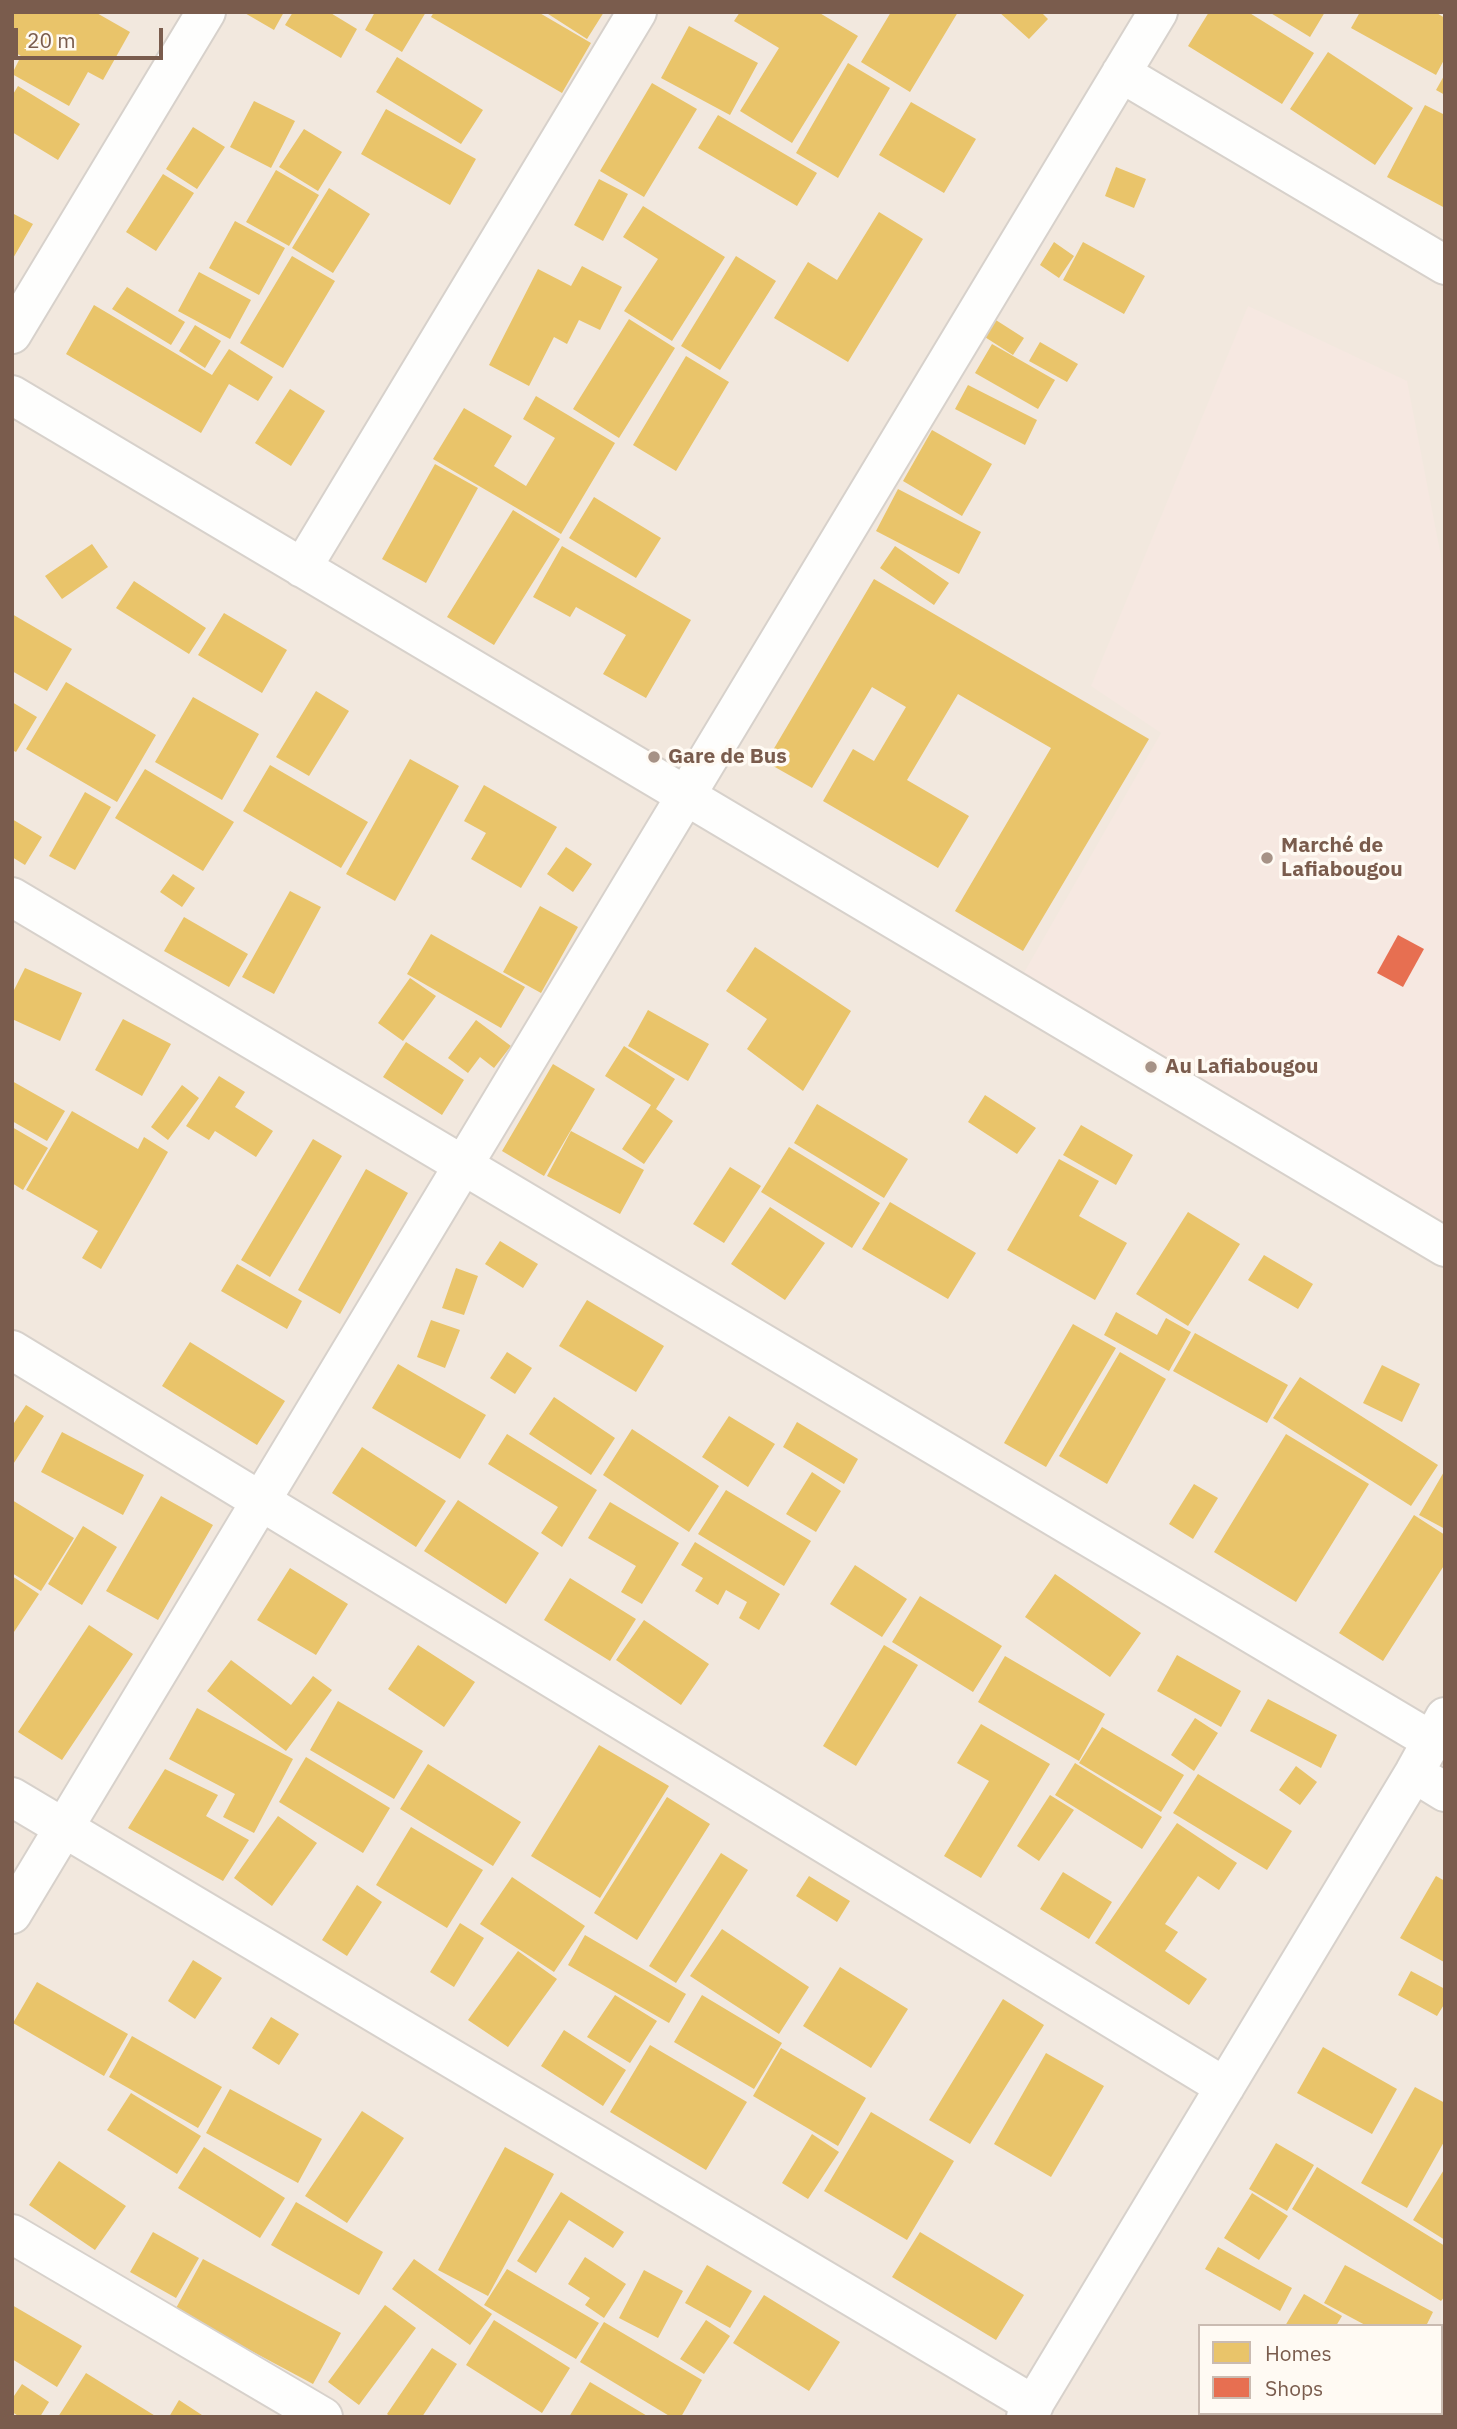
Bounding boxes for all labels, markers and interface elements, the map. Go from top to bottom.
scale bar [18,14,166,58]
text: 20 m [27,26,76,54]
place label: Gare de Bus [668,744,787,770]
marker: Gare de Bus [646,749,662,765]
place label: Marché de Lafiabougou [1281,833,1403,883]
marker: Marché de Lafiabougou [1259,850,1275,866]
place label: Au Lafiabougou [1165,1054,1319,1080]
marker: Au Lafiabougou [1143,1059,1159,1075]
legend [1198,2324,1443,2415]
text: Homes [1265,2339,1332,2367]
text: Shops [1265,2374,1323,2402]

